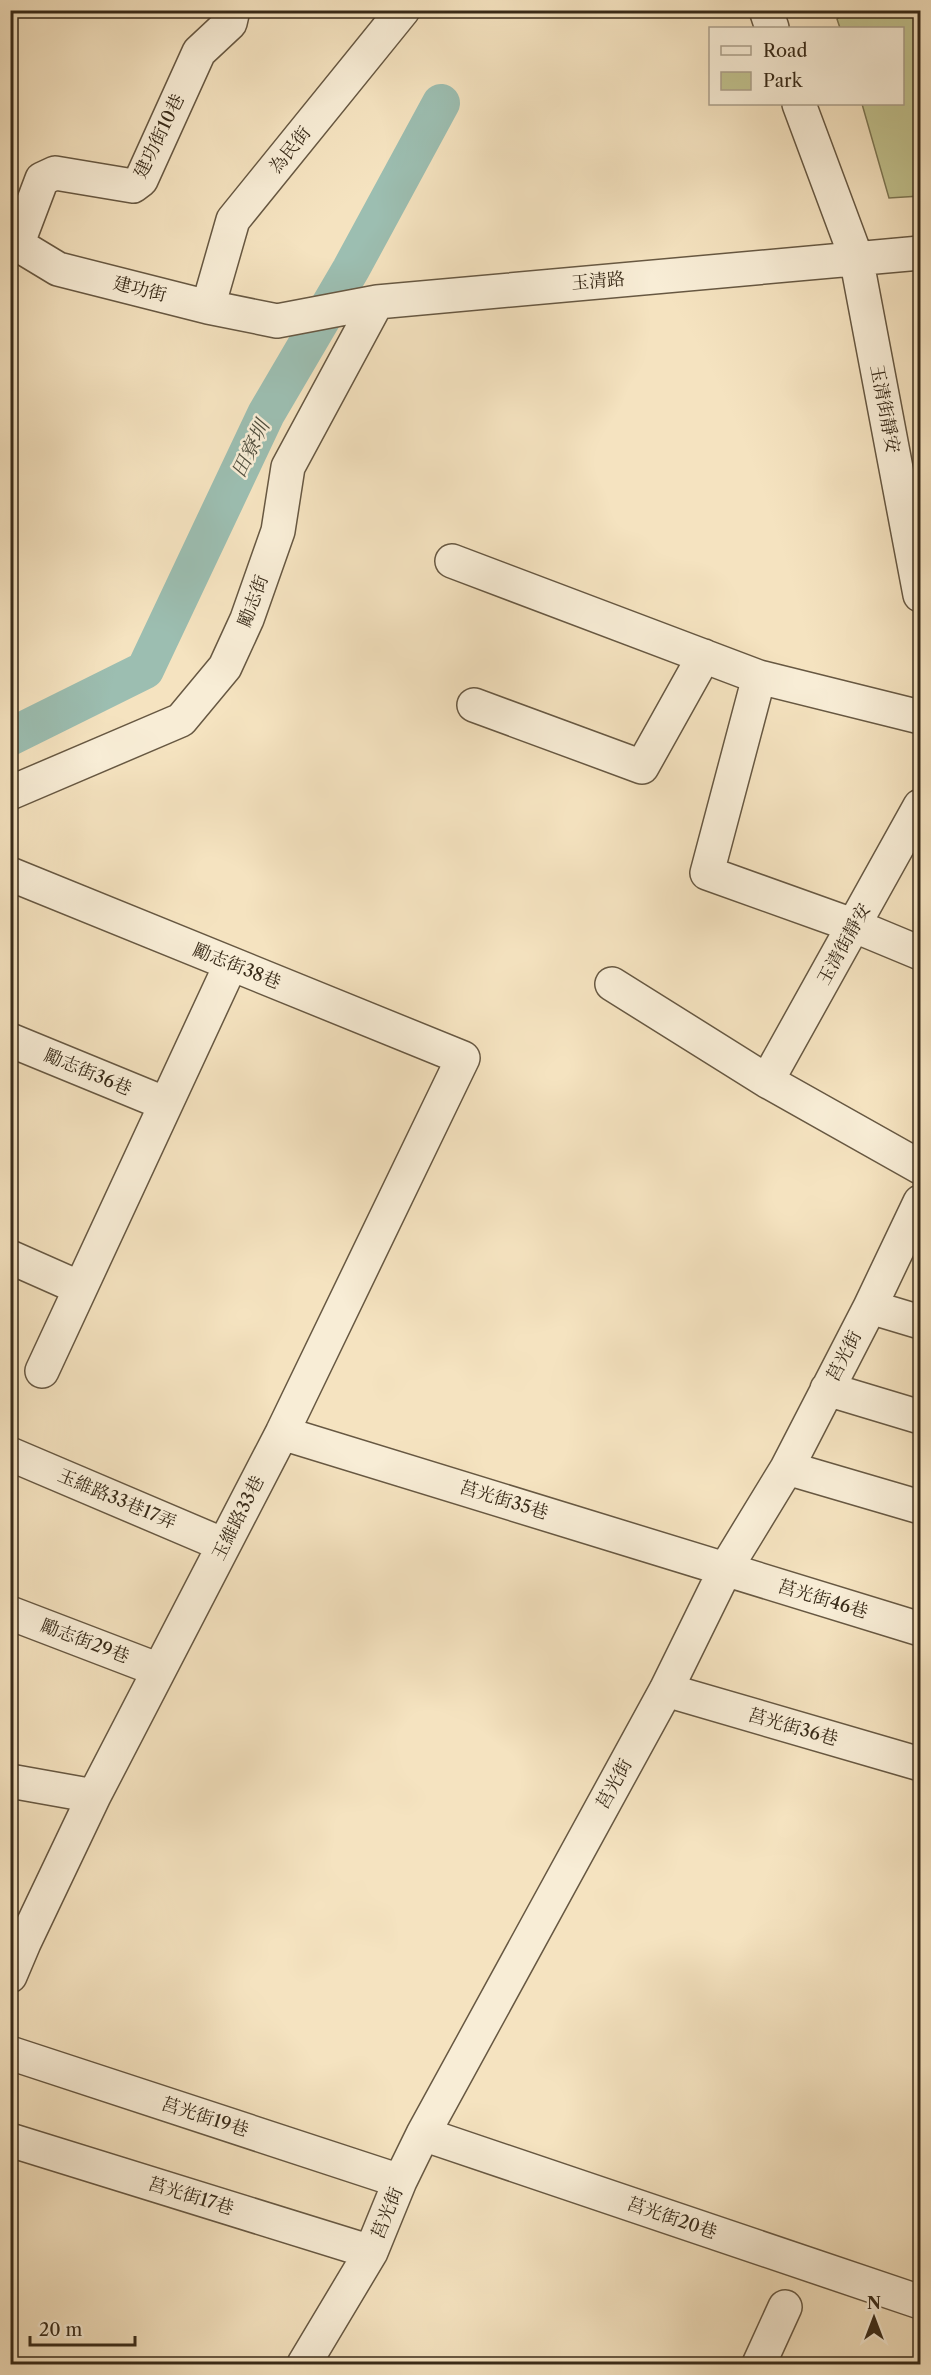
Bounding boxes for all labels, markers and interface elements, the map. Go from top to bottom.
legend [709,27,904,105]
text: Road [763,40,808,62]
text: Park [763,70,804,92]
street label: 建功街10巷 [129,90,189,182]
street label: 為民街 [264,122,316,178]
street label: 玉清路 [570,268,626,294]
street label: 建功街 [111,272,169,306]
street label: 玉清街靜安 [866,363,904,455]
water label: 田寮圳 [226,414,275,481]
street label: 勵志街 [233,572,273,630]
street label: 玉清街靜安 [813,899,875,989]
street label: 勵志街38巷 [190,938,284,994]
street label: 勵志街36巷 [41,1044,135,1100]
street label: 莒光街 [822,1327,866,1385]
street label: 玉維路33巷17弄 [55,1464,179,1534]
street label: 玉維路33巷 [207,1472,269,1564]
street label: 莒光街35巷 [457,1476,551,1524]
street label: 莒光街46巷 [775,1575,871,1623]
street label: 勵志街29巷 [38,1614,132,1668]
street label: 莒光街36巷 [746,1704,840,1750]
street label: 莒光街 [591,1755,637,1813]
street label: 莒光街19巷 [159,2093,251,2141]
street label: 莒光街17巷 [145,2173,237,2219]
street label: 莒光街 [367,2184,407,2242]
street label: 莒光街20巷 [624,2192,720,2244]
north arrow [844,2288,904,2348]
text: N [867,2293,881,2313]
scale bar [30,2309,135,2347]
text: 20 m [39,2319,83,2341]

